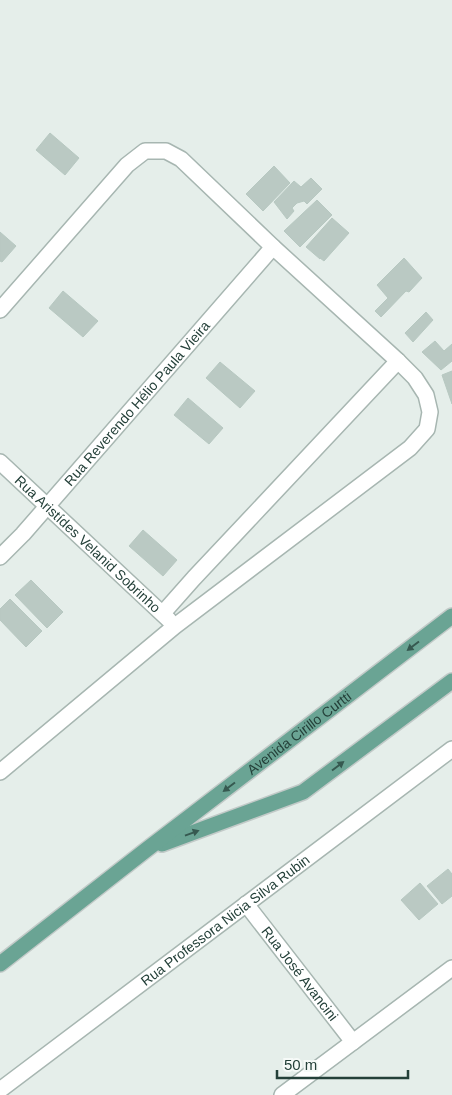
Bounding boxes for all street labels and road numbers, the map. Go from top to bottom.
street label: Rua Reverendo Hélio Paula Vieira [61,317,213,489]
street label: Rua Aristídes Velanid Sobrinho [12,472,164,616]
street label: Avenida Cirillo Curtti [244,688,354,778]
street label: Rua Professora Nicia Silva Rubin [138,851,313,989]
street label: Rua José Avancini [258,923,341,1024]

